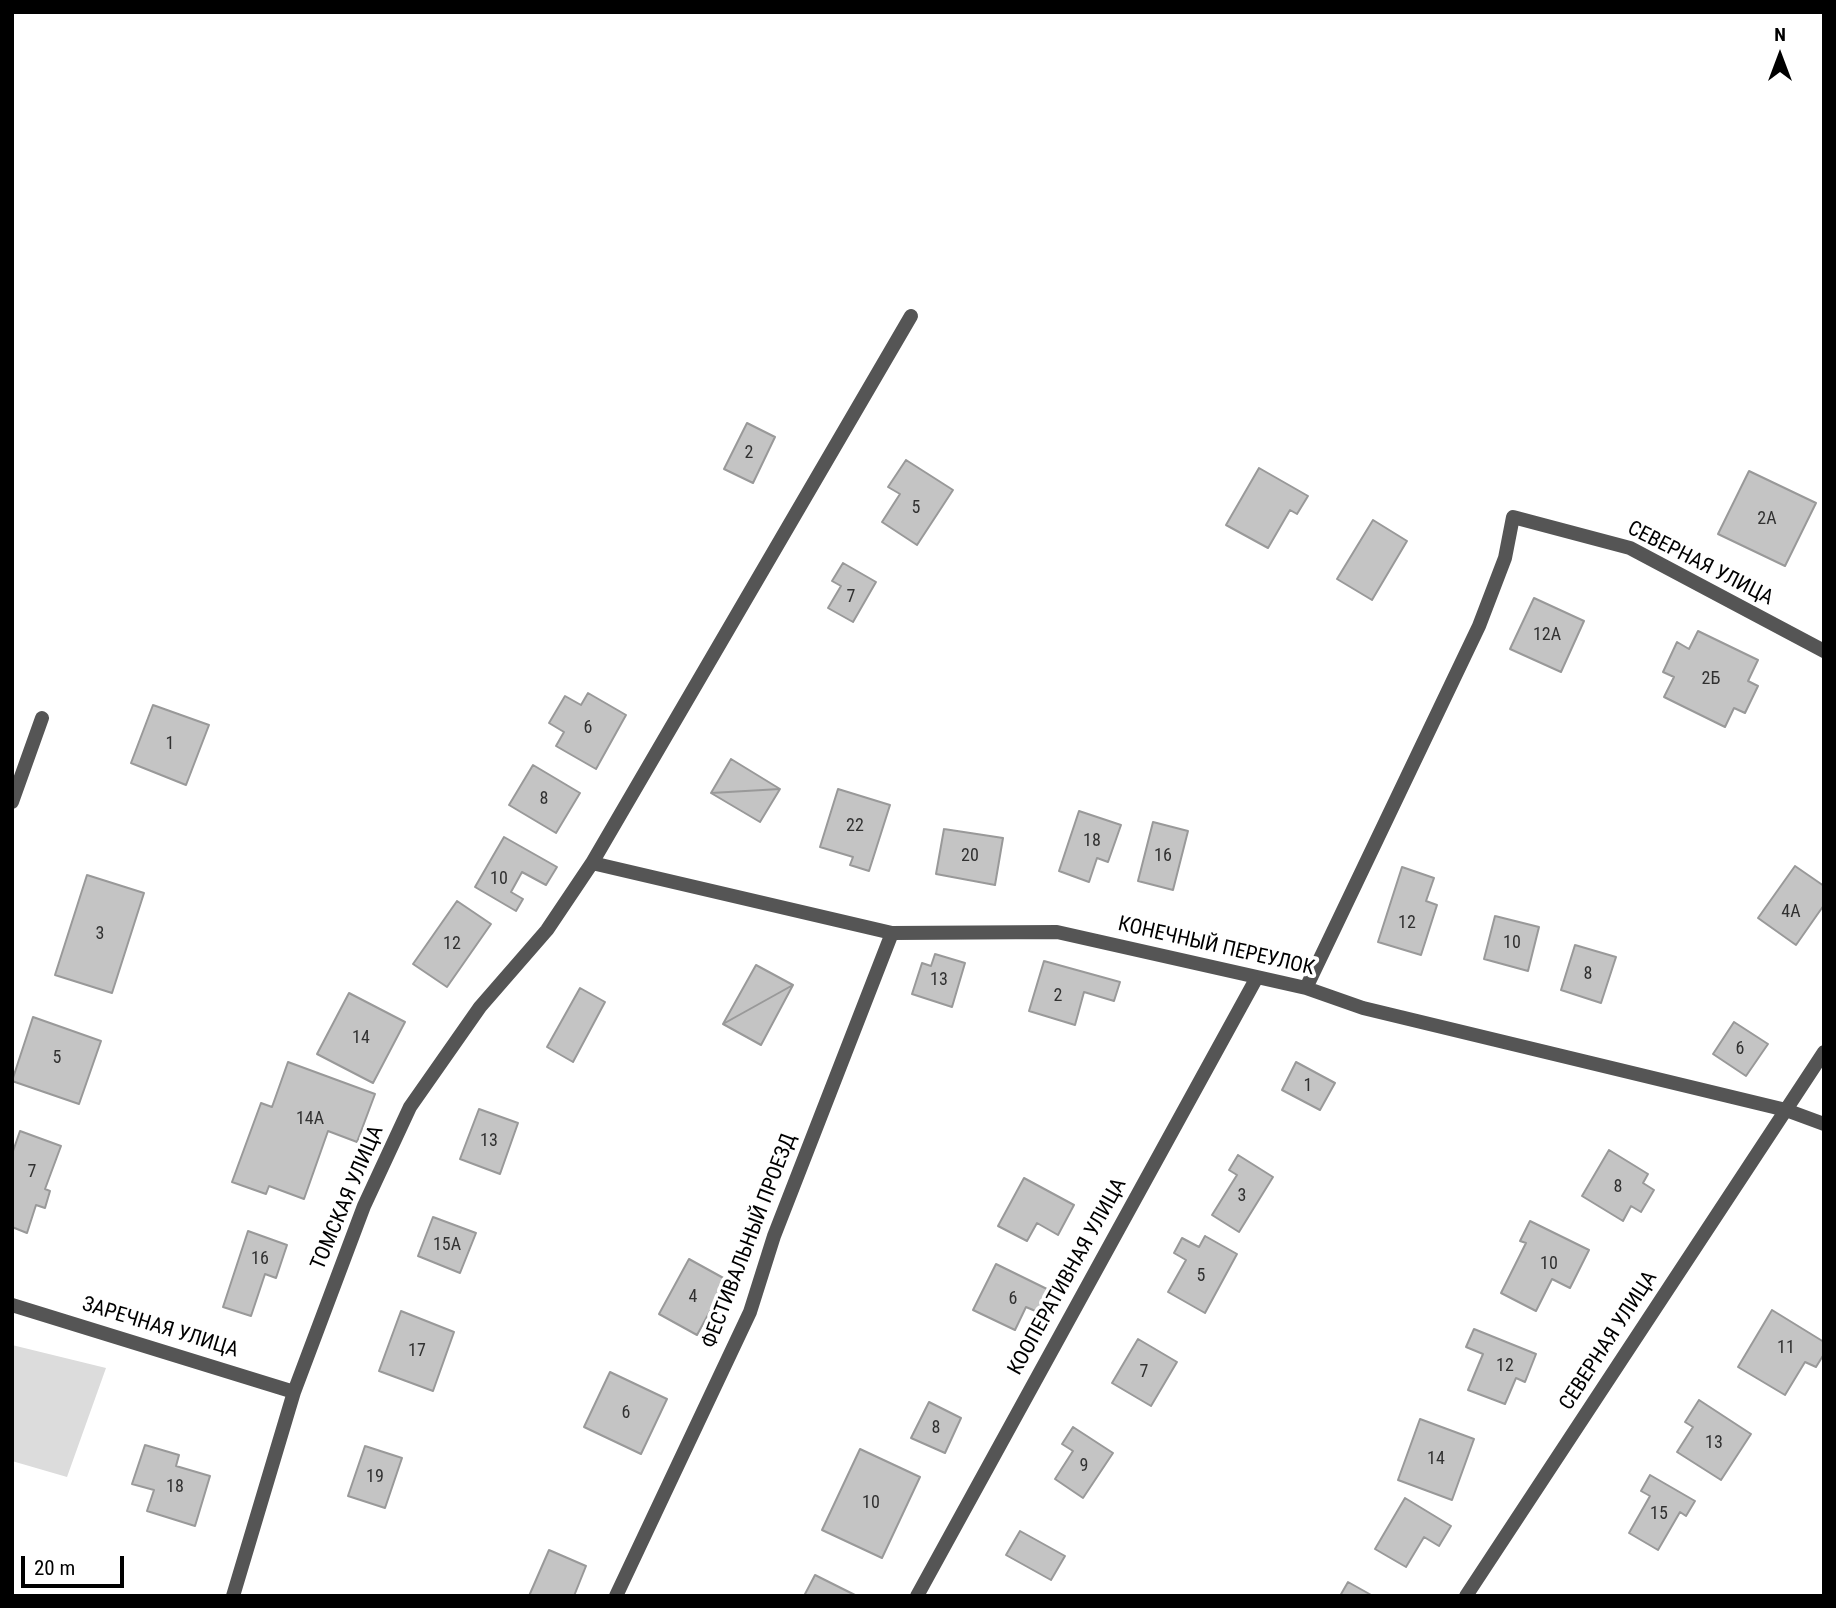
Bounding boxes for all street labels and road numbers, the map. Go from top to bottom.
street label: СЕВЕРНАЯ УЛИЦА [1623,516,1777,612]
street label: КОНЕЧНЫЙ ПЕРЕУЛОК [1115,912,1317,982]
street label: ТОМСКАЯ УЛИЦА [306,1122,390,1274]
street label: ФЕСТИВАЛЬНЫЙ ПРОЕЗД [697,1130,803,1352]
street label: КООПЕРАТИВНАЯ УЛИЦА [1003,1174,1133,1380]
street label: СЕВЕРНАЯ УЛИЦА [1555,1267,1663,1415]
street label: ЗАРЕЧНАЯ УЛИЦА [79,1292,241,1364]

